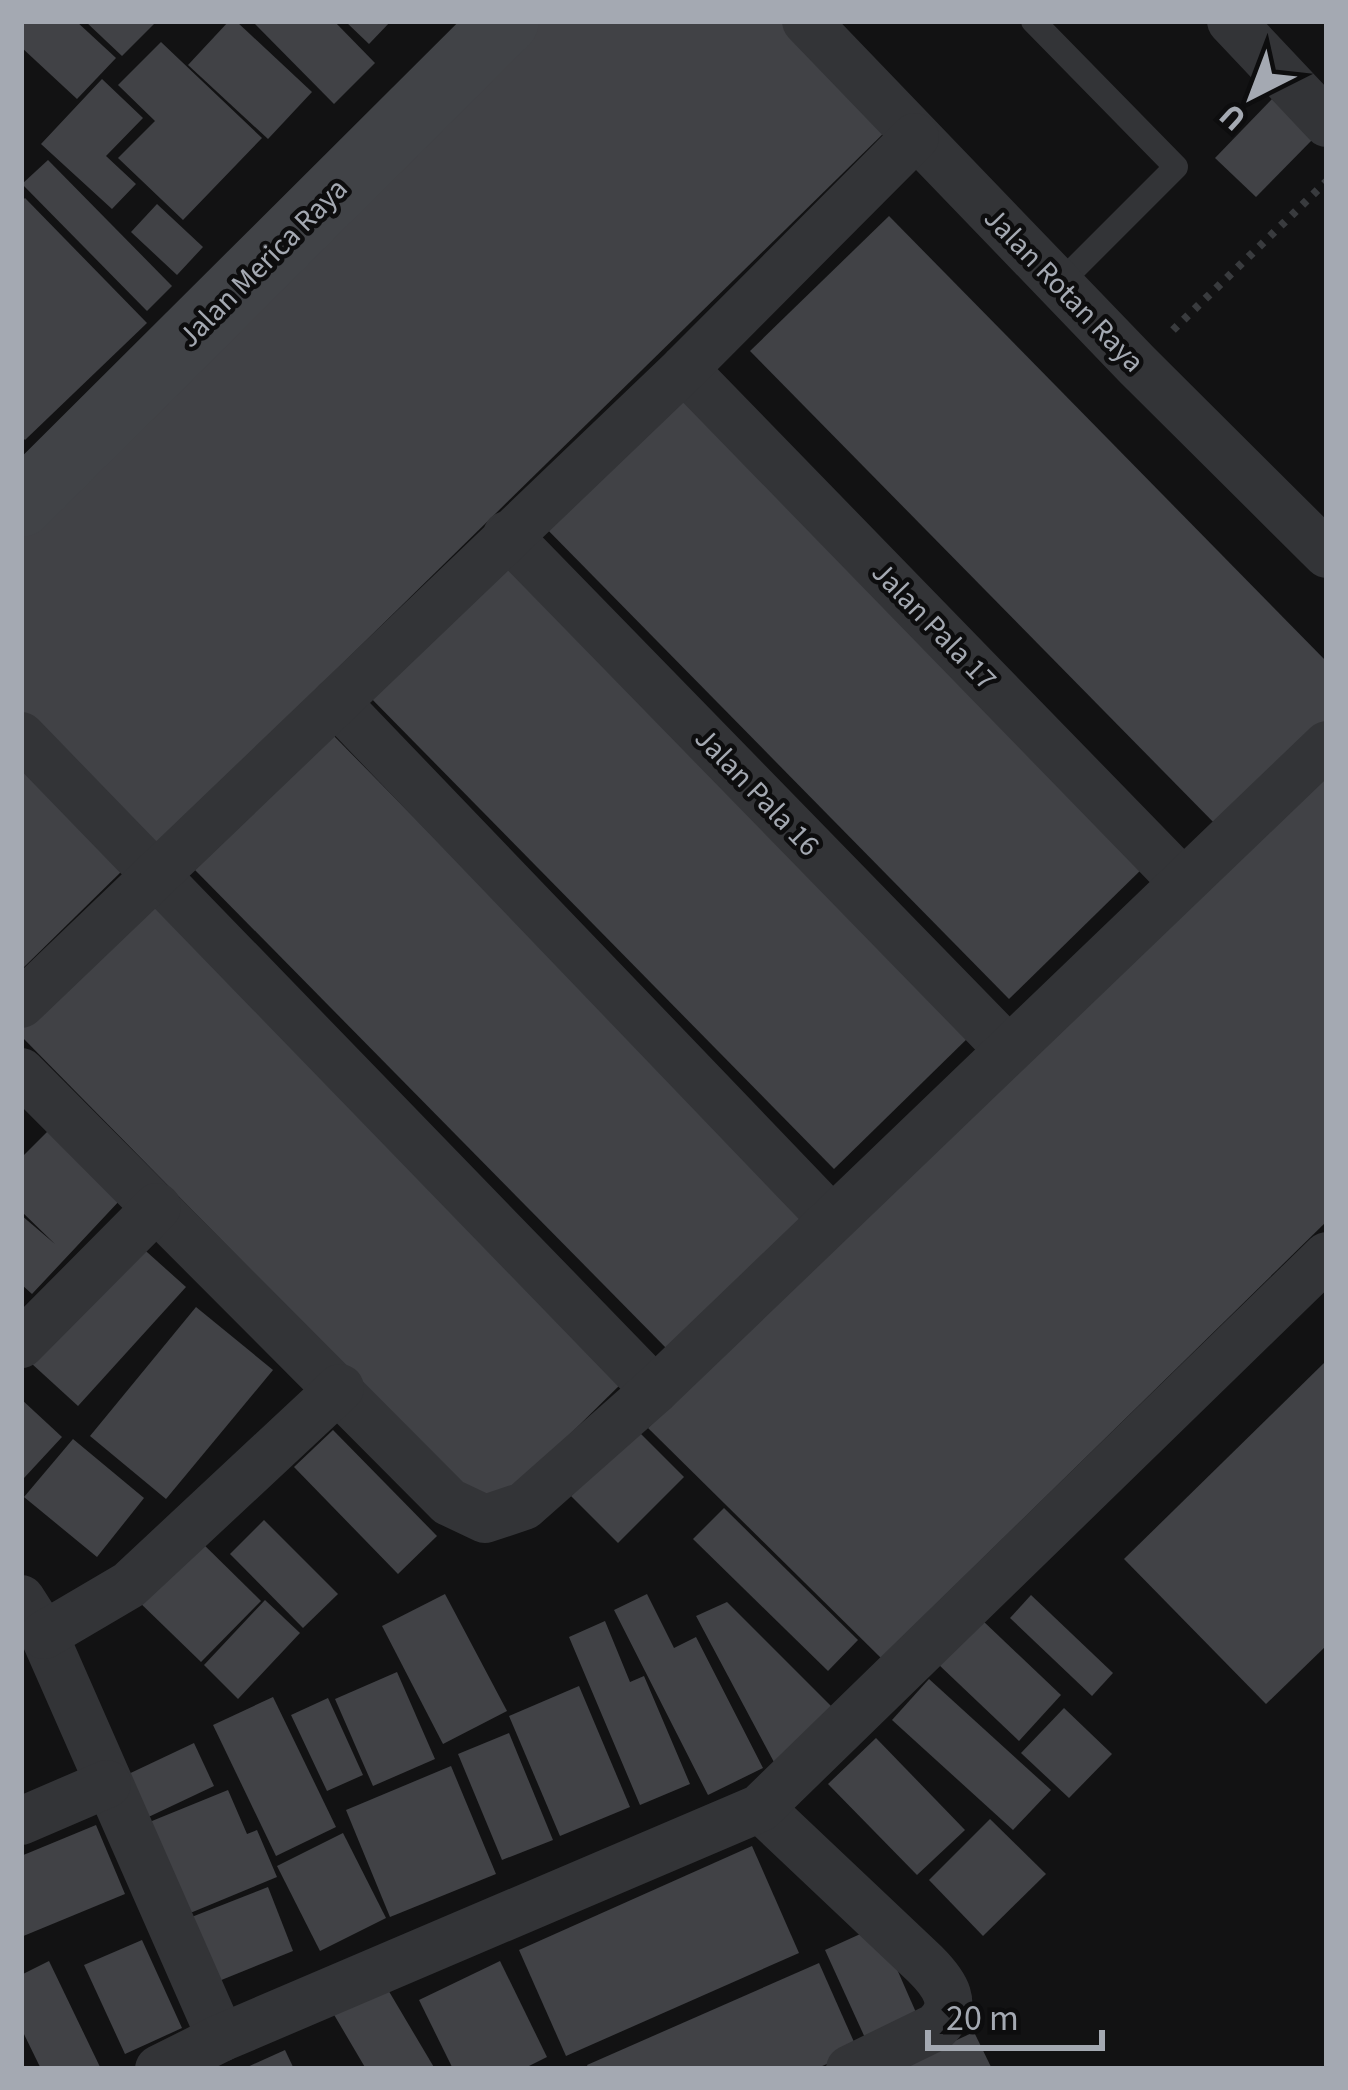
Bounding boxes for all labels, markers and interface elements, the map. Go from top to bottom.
north arrow [1192,36,1312,156]
text: U [1209,92,1257,142]
street label: Jalan Merica Raya [169,169,357,357]
street label: Jalan Rotan Raya [974,198,1154,382]
street label: Jalan Pala 17 [862,552,1006,700]
street label: Jalan Pala 16 [685,718,829,866]
scale bar [928,1976,1102,2050]
text: 20 m [946,1993,1019,2044]

